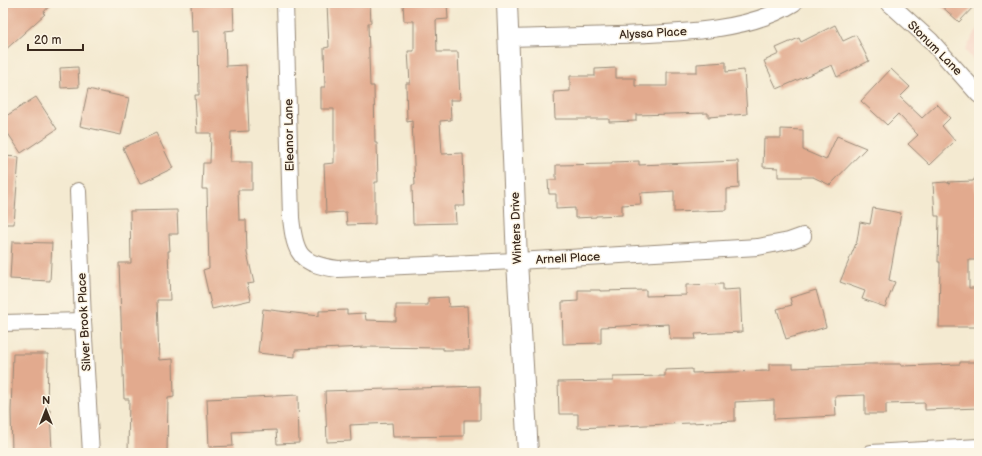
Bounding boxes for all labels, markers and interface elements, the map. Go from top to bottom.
street label: Stonum Lane [904,18,965,79]
street label: Alyssa Place [619,24,687,43]
scale bar [28,26,83,52]
text: 20 m [34,33,61,48]
street label: Eleanor Lane [281,98,298,172]
street label: Winters Drive [508,192,525,264]
street label: Arnell Place [535,249,601,268]
street label: Silver Brook Place [74,272,95,372]
north arrow [26,390,66,430]
text: N [42,394,50,407]

